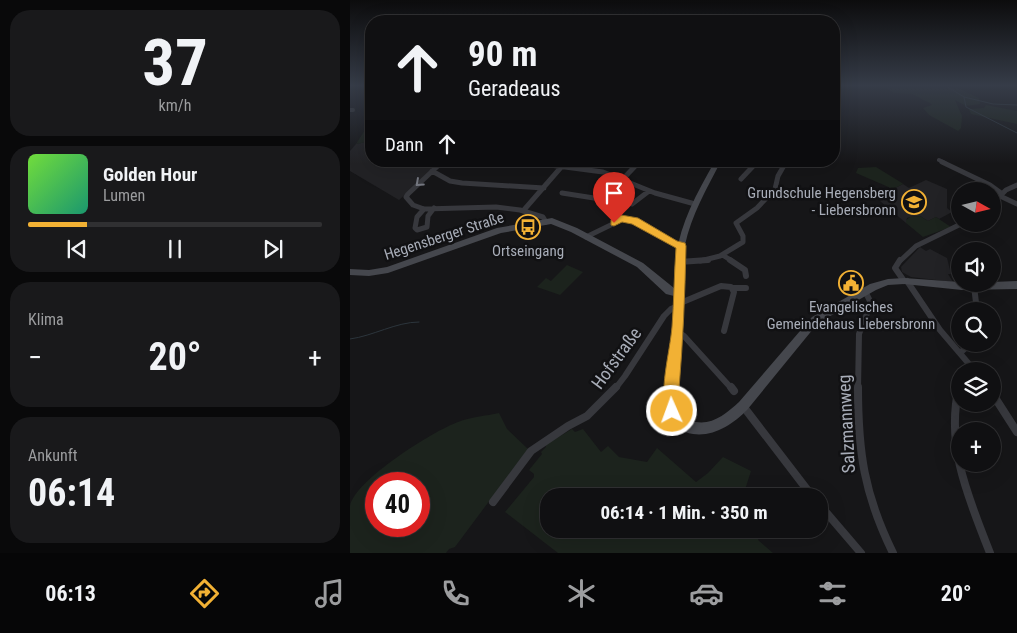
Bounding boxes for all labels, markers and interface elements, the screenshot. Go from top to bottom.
text: 37 [142,25,208,101]
text: 90 m [468,34,537,75]
icon: ahead [385,35,450,100]
text: Geradeaus [468,76,561,101]
text: km/h [159,96,191,115]
icon: ahead [433,130,461,158]
text: Dann [385,133,423,156]
text: Golden Hour [103,163,197,186]
pin [593,172,635,223]
one-way arrow [416,177,425,186]
icon: arrive [600,179,628,207]
north arrow [951,182,1001,232]
map controls [951,182,1001,472]
place label: Grundschule Hegensberg - Liebersbronn [747,184,896,219]
text: Lumen [103,186,145,205]
school or university icon: Grundschule Hegensberg - Liebersbronn [901,189,927,215]
street label: Hegensberger Straße [382,208,506,264]
bus stop icon: Ortseingang [515,214,541,240]
icon: previous [63,235,91,263]
icon: pause [161,235,189,263]
icon: next [259,235,287,263]
place label: Ortseingang [492,242,564,260]
button: sound [951,242,1001,292]
public building icon: Evangelisches Gemeindehaus Liebersbronn [838,270,864,296]
place label: Evangelisches Gemeindehaus Liebersbronn [767,298,935,333]
button: search [951,302,1001,352]
text: Klima [28,310,64,329]
street label: Hofstraße [587,323,645,393]
text: 20° [148,335,202,379]
text: − [28,341,42,374]
text: + [308,341,322,374]
button: layers [951,362,1001,412]
street label: Salzmannweg [833,374,859,474]
position arrow [645,384,697,436]
button: + [951,422,1001,472]
text: Ankunft [28,446,77,465]
text: 06:14 [28,471,115,515]
speed limit sign: 40 [365,472,430,537]
text: 06:14 · 1 Min. · 350 m [600,501,768,524]
icon: directions [187,576,222,611]
icon: music [312,576,347,611]
icon: phone [438,576,473,611]
icon: climate [564,576,599,611]
icon: car [689,576,724,611]
icon: filters [815,576,850,611]
text: 06:13 [45,581,96,606]
text: 20° [941,581,972,606]

